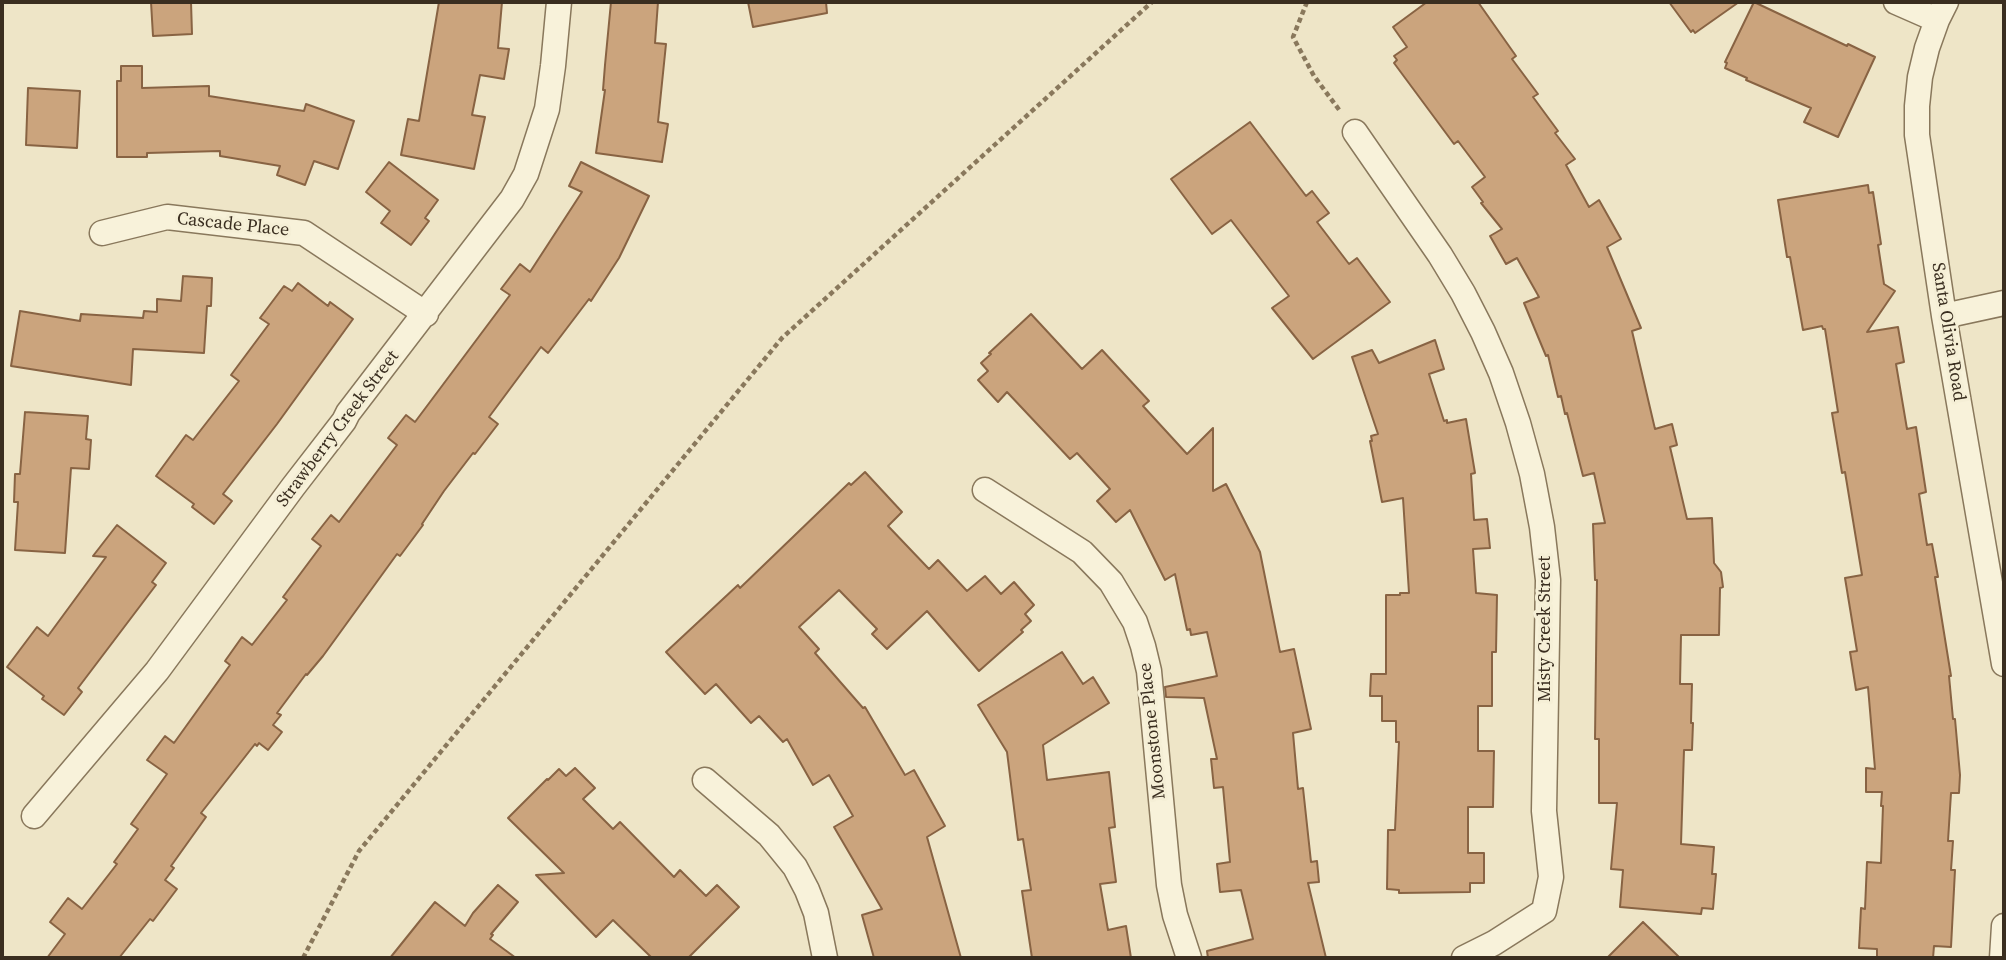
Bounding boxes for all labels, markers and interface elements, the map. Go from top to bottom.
street label: Cascade Place [176,208,290,242]
street label: Santa Olivia Road [1926,261,1970,403]
street label: Strawberry Creek Street [272,346,404,512]
street label: Misty Creek Street [1534,556,1556,702]
street label: Moonstone Place [1135,662,1171,800]

